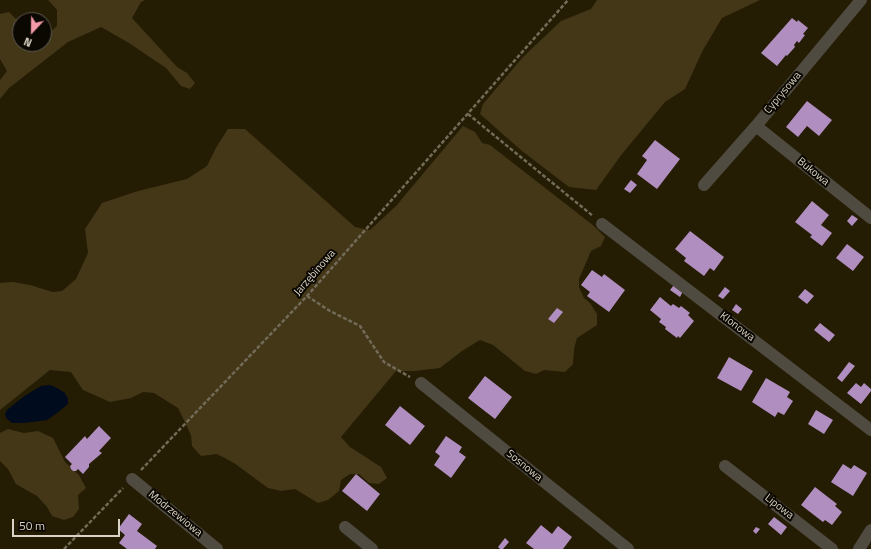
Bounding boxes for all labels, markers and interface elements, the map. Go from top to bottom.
north arrow [12,12,52,52]
text: N [21,33,34,51]
street label: Cyprysowa [762,69,804,117]
street label: Bukowa [794,155,832,189]
street label: Jarzębinowa [291,247,339,299]
street label: Klonowa [717,310,757,344]
street label: Sosnowa [503,448,545,484]
street label: Modrzewiowa [145,488,205,540]
street label: Lipowa [762,492,796,522]
scale bar [14,511,122,537]
text: 50 m [19,516,45,535]

